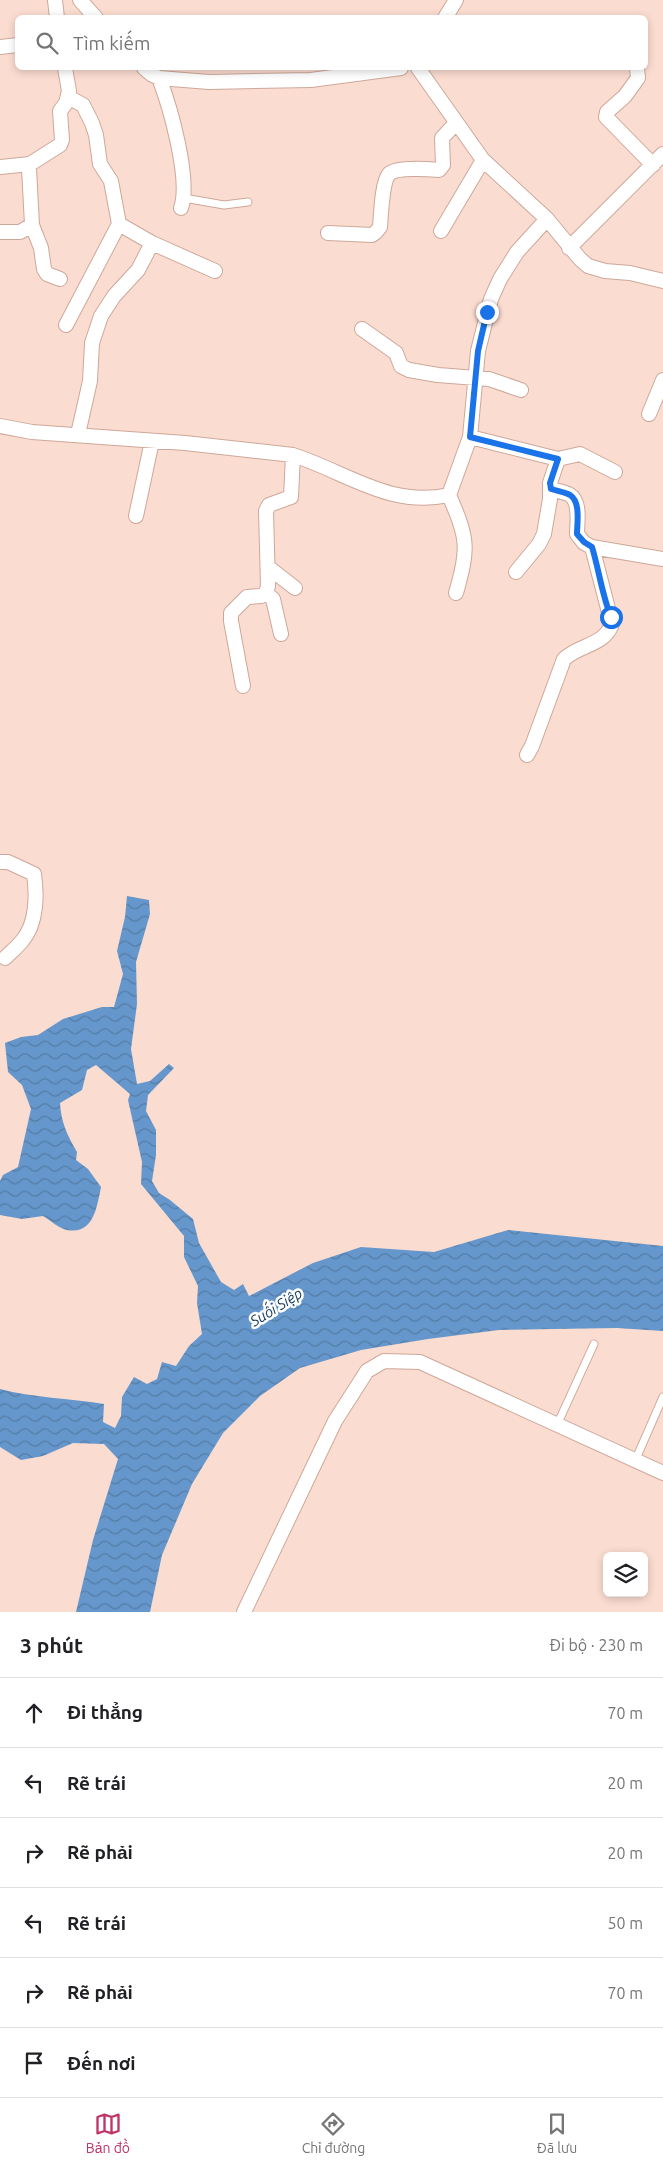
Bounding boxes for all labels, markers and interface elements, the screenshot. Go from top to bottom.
search box [15,15,648,70]
icon: search [33,29,61,57]
text: Tìm kiếm [73,32,150,54]
route end [476,301,499,324]
route start [600,606,623,629]
water label: Suối Siệp [245,1283,305,1330]
map controls [603,1552,648,1597]
button: layers [603,1552,648,1597]
text: 3 phút [20,1633,83,1657]
text: Đi bộ · 230 m [549,1636,643,1654]
icon: ahead [20,1699,48,1727]
text: Đi thẳng [67,1701,143,1723]
text: 70 m [607,1704,643,1722]
icon: left [20,1769,48,1797]
text: Rẽ trái [67,1772,126,1794]
text: 20 m [607,1774,643,1792]
icon: right [20,1839,48,1867]
text: Rẽ phải [67,1841,133,1863]
text: 20 m [607,1844,643,1862]
icon: left [20,1909,48,1937]
text: Rẽ trái [67,1912,126,1934]
text: 50 m [607,1914,643,1932]
icon: right [20,1979,48,2007]
text: Rẽ phải [67,1981,133,2003]
text: 70 m [607,1984,643,2002]
icon: arrive [20,2049,48,2077]
text: Đến nơi [67,2052,136,2074]
tab: Bản đồ [86,2110,130,2156]
tab: Chỉ đường [302,2110,365,2156]
tab: Đã lưu [537,2110,577,2156]

